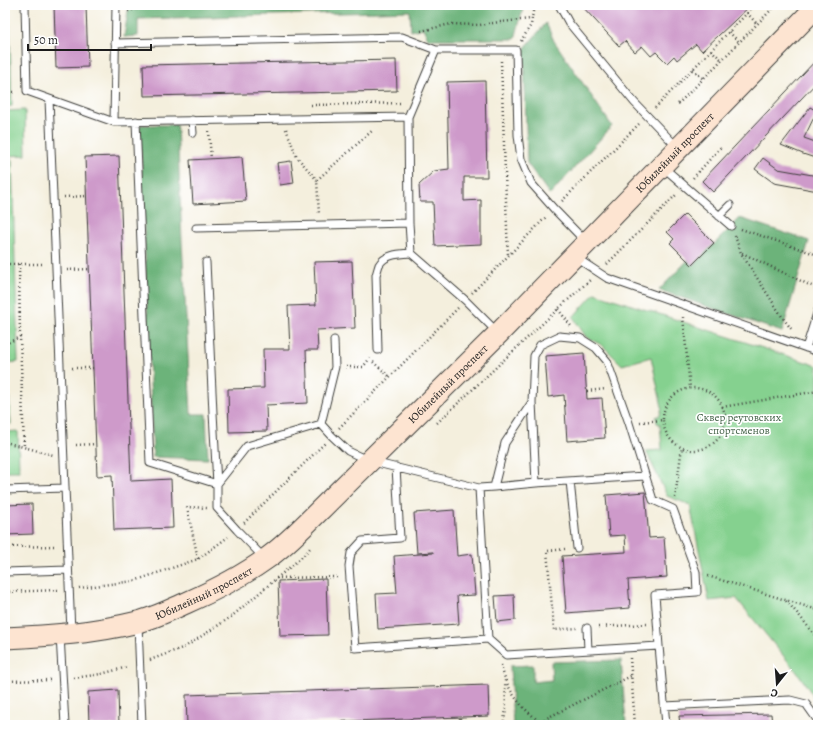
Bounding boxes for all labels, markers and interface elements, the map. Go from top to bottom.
scale bar [28,26,151,52]
text: 50 m [34,32,58,48]
street label: Юбилейный проспект [632,109,718,196]
street label: Юбилейный проспект [405,341,491,427]
park label: Сквер реутовских спортсменов [697,410,782,438]
street label: Юбилейный проспект [153,563,256,624]
north arrow [757,664,797,704]
text: С [769,685,780,701]

